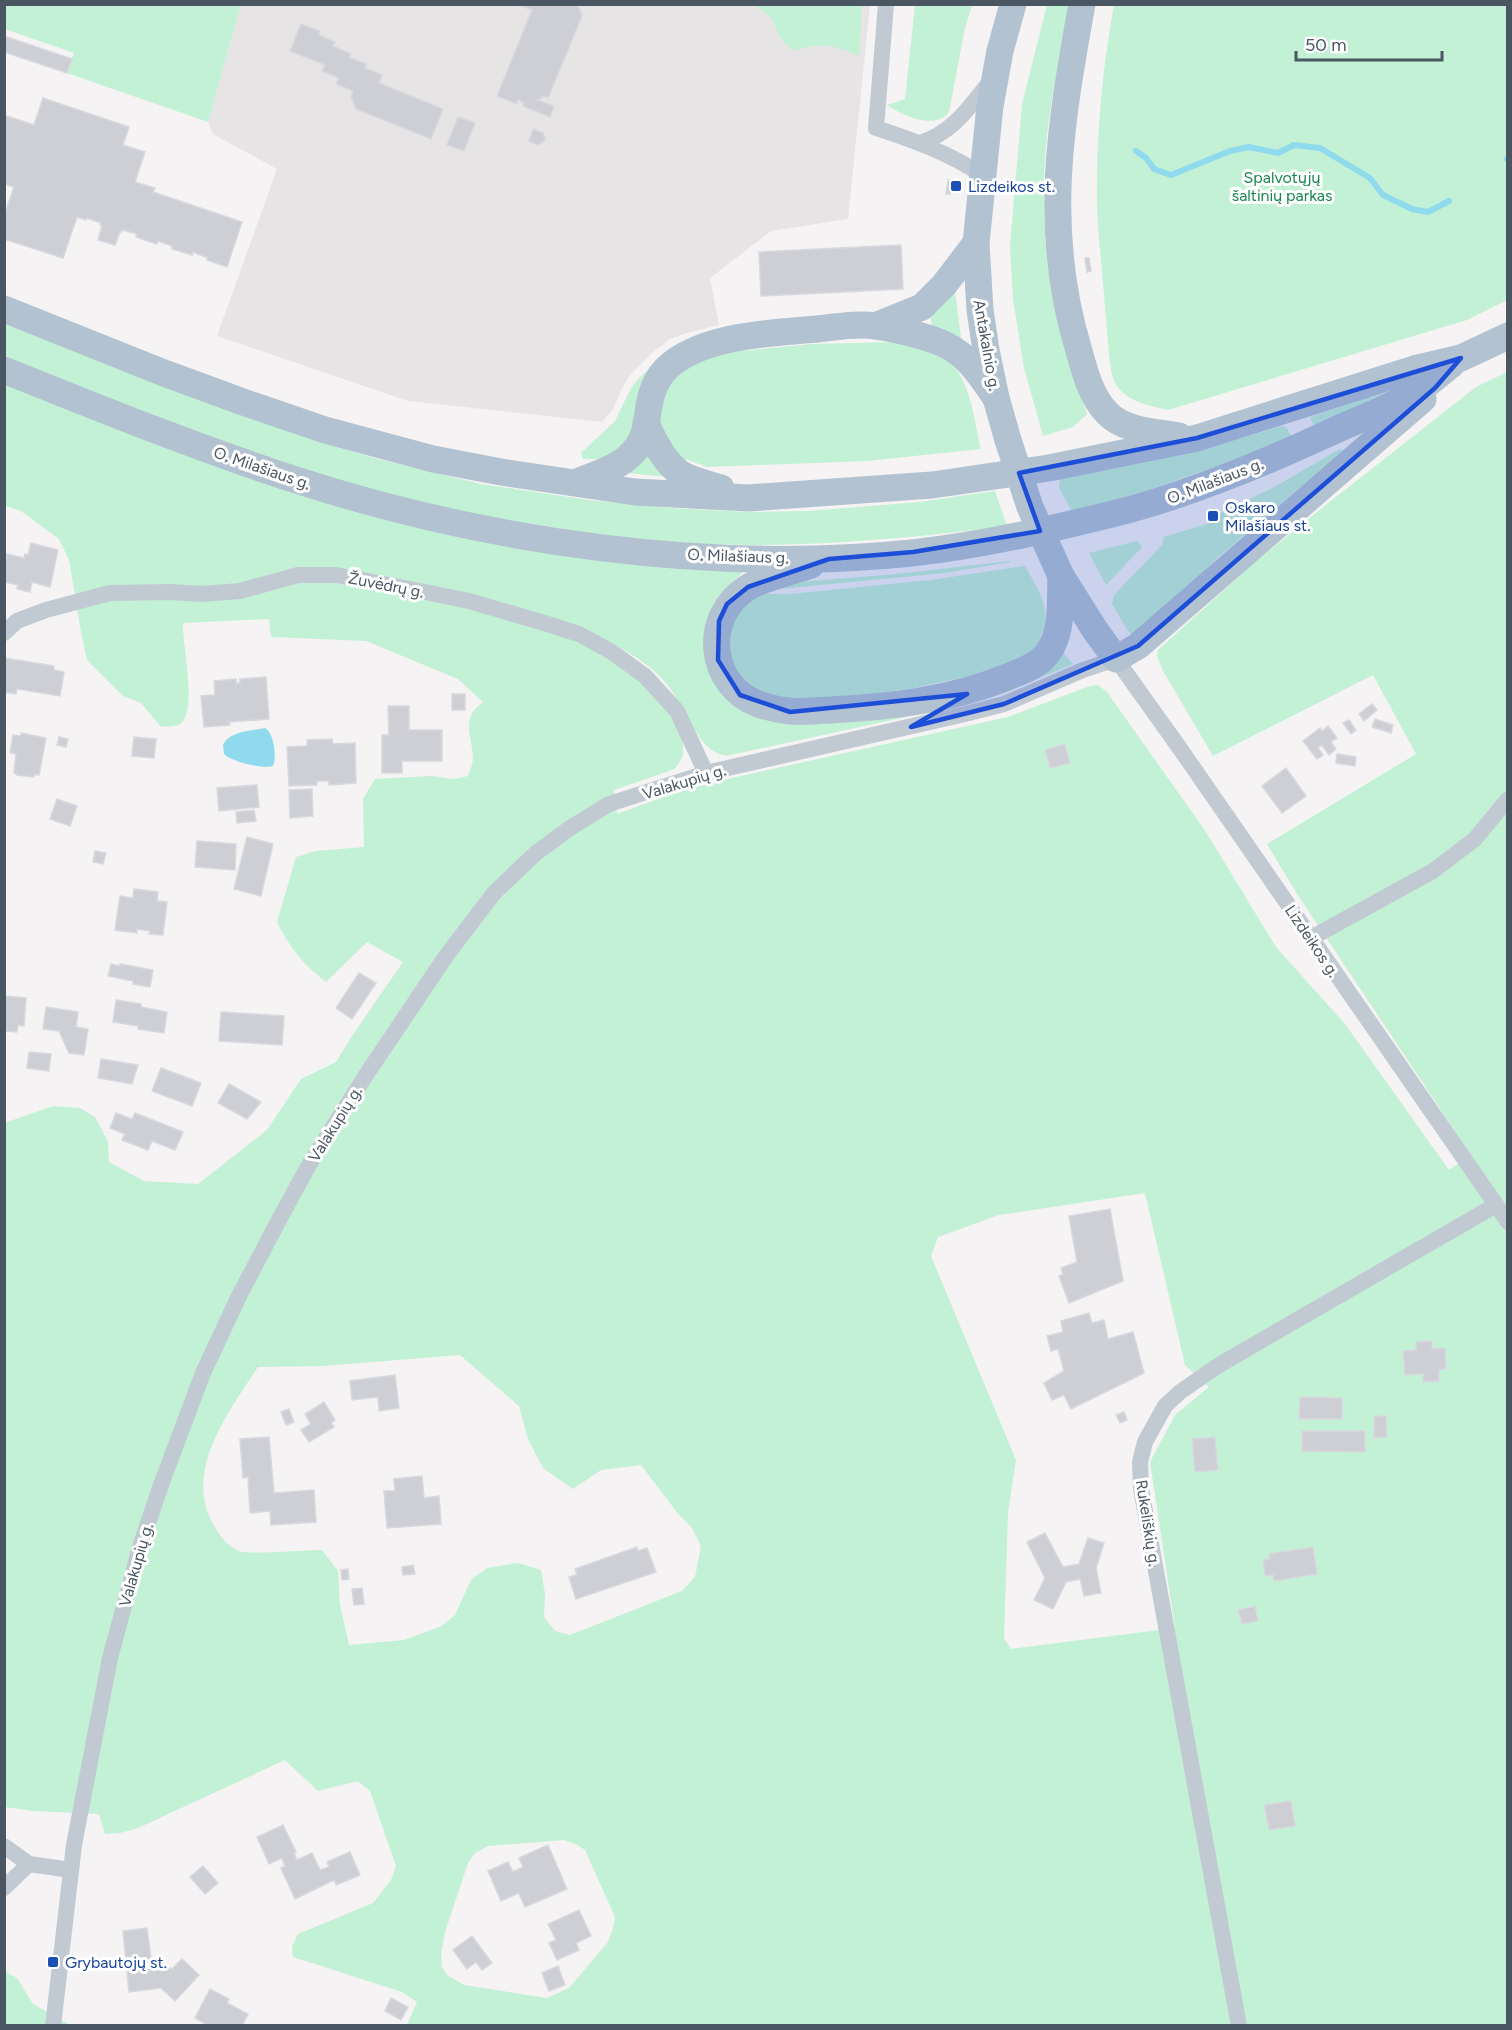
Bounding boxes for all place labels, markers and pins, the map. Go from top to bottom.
place label: Lizdeikos st. [968,177,1055,196]
marker: Lizdeikos st. [949,179,963,193]
place label: Oskaro Milašiaus st. [1225,498,1311,535]
marker: Oskaro Milašiaus st. [1206,509,1220,523]
place label: Grybautojų st. [65,1953,167,1972]
marker: Grybautojų st. [46,1955,60,1969]

